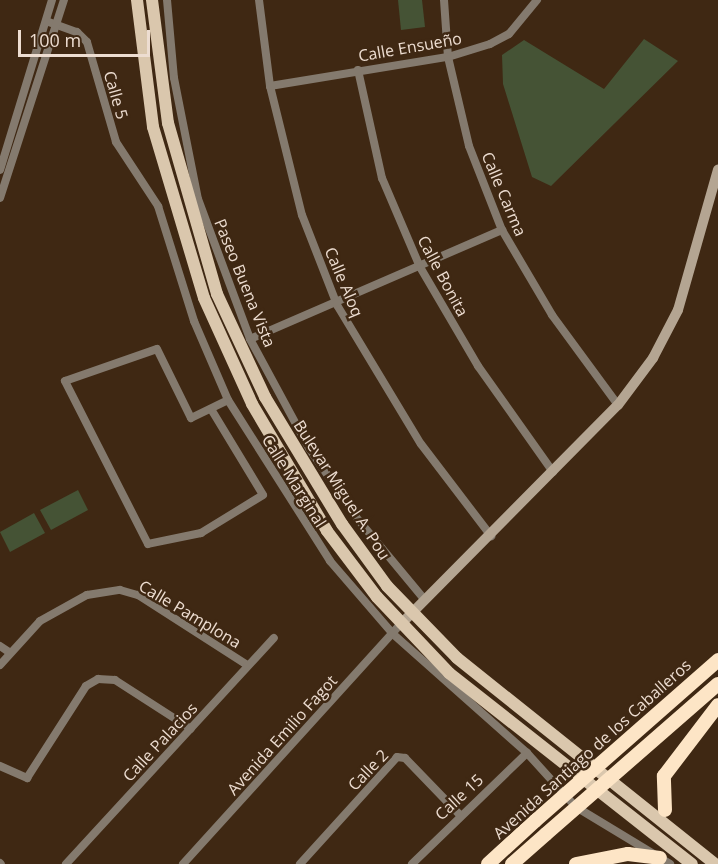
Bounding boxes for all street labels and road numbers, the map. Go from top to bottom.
street label: Calle Ensueño [357,28,463,66]
street label: Calle 5 [100,69,132,121]
street label: Calle Carma [478,149,530,239]
street label: Paseo Buena Vista [210,216,280,350]
street label: Calle Bonita [414,232,472,320]
street label: Calle Aloq [321,244,367,320]
street label: Bulevar Miguel A. Pou [290,417,394,563]
street label: Calle Marginal [258,431,330,531]
street label: Calle Pamplona [135,576,245,652]
street label: Avenida Santiago de los Caballeros [489,655,695,843]
street label: Avenida Emilio Fagot [223,671,341,799]
street label: Calle Palacios [119,699,201,785]
street label: Calle 2 [344,746,392,794]
street label: Calle 15 [431,770,487,824]

